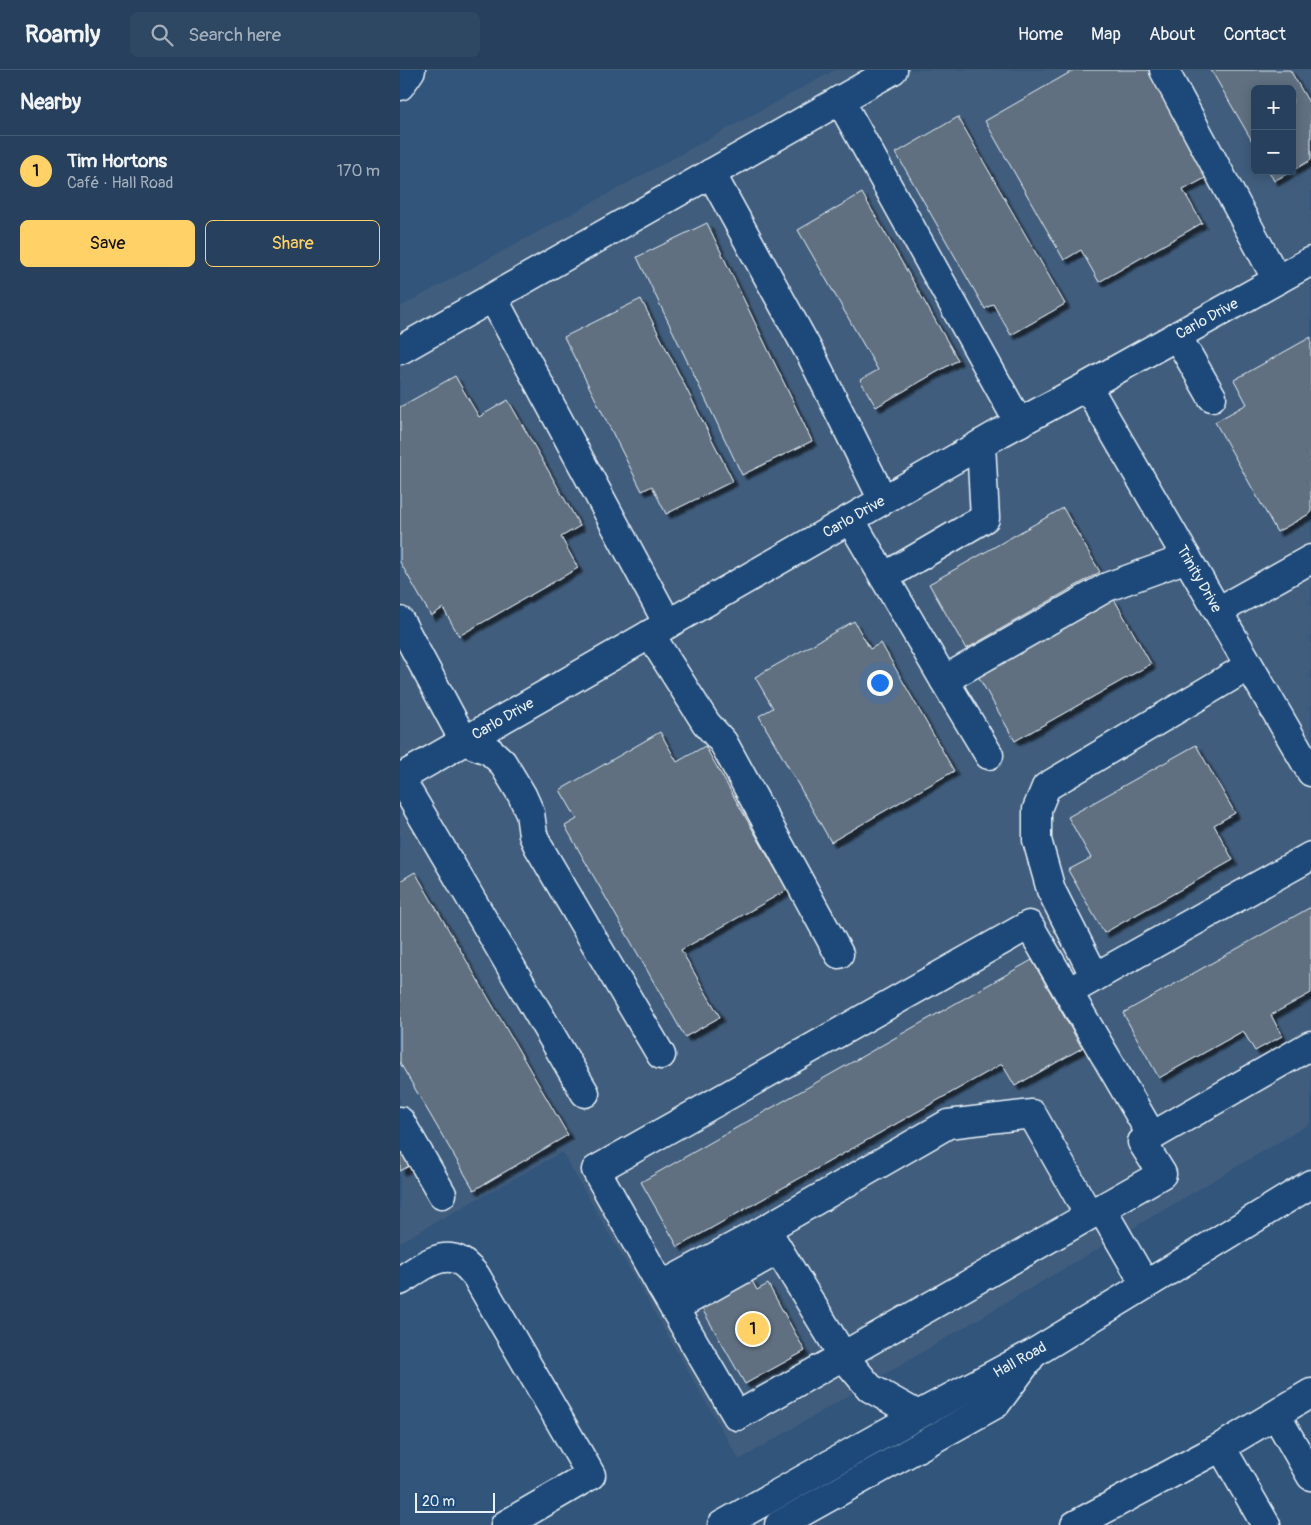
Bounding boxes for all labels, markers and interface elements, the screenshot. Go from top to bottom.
search box [130,12,480,57]
text: Roamly [25,20,100,49]
icon: search [148,21,176,49]
text: Search here [188,23,281,47]
text: Home [1018,23,1063,46]
text: Map [1091,23,1121,46]
text: About [1149,23,1195,46]
text: Contact [1223,23,1286,46]
map controls [1251,85,1296,175]
button: + [1251,85,1296,130]
text: Nearby [20,89,81,116]
button: − [1251,130,1296,175]
text: Tim Hortons [67,149,167,173]
text: 1 [33,161,39,181]
text: 170 m [337,161,380,181]
text: Café · Hall Road [67,173,173,193]
button: Save [20,220,195,267]
button: Share [205,220,380,267]
street label: Carlo Drive [1172,294,1242,344]
street label: Carlo Drive [820,491,889,542]
street label: Trinity Drive [1172,542,1226,617]
your location [867,670,893,696]
street label: Carlo Drive [469,693,538,744]
pin: 1 [737,1310,769,1348]
street label: Hall Road [990,1338,1050,1382]
scale bar [415,1490,495,1513]
text: 20 m [422,1493,455,1510]

